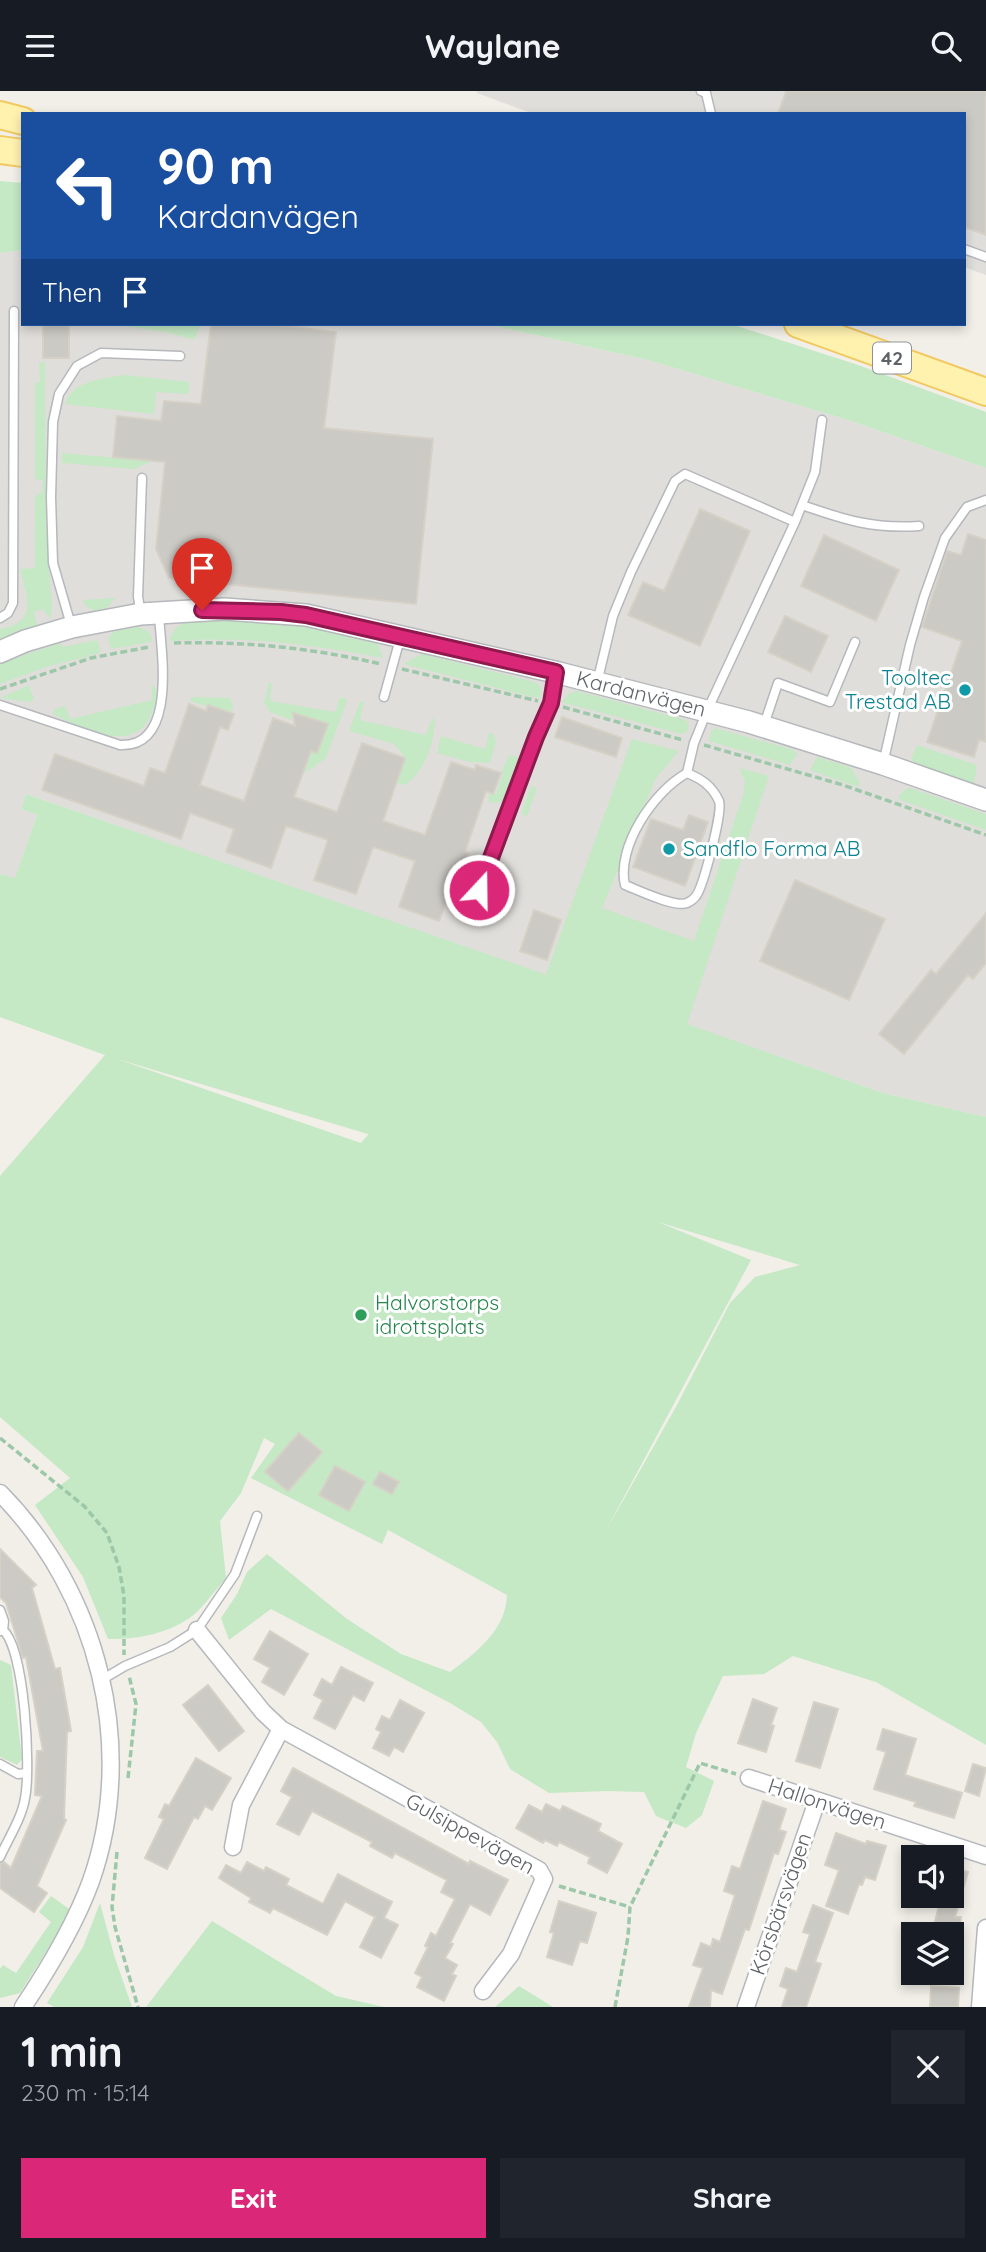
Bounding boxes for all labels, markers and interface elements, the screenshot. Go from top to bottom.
text: Waylane [425,26,561,66]
icon: menu [21,27,59,65]
icon: search [927,27,965,65]
text: 90 m [157,135,274,196]
icon: left [42,140,133,231]
text: Kardanvägen [157,196,359,236]
icon: arrive [116,273,154,311]
text: Then [42,276,102,309]
road number: 42 [873,343,911,373]
pin [172,538,232,610]
icon: arrive [183,549,221,587]
street label: Kardanvägen [574,664,709,722]
place label: Tooltec Trestad AB [845,664,951,714]
marker: Tooltec Trestad AB [957,682,973,698]
place label: Sandflo Forma AB [683,835,860,861]
marker: Sandflo Forma AB [661,841,677,857]
position arrow [442,853,516,927]
place label: Halvorstorps idrottsplats [375,1289,499,1339]
marker: Halvorstorps idrottsplats [353,1307,369,1323]
street label: Hallonvägen [765,1772,890,1834]
street label: Gulsippevägen [401,1787,540,1879]
street label: Körsbärsvägen [744,1829,817,1978]
map controls [901,1845,964,1985]
button: sound [901,1845,964,1908]
button: layers [901,1922,964,1985]
text: 1 min [21,2025,123,2078]
button: close [891,2030,965,2104]
text: 230 m · 15:14 [21,2078,149,2107]
button: Exit [21,2158,486,2238]
button: Share [500,2158,965,2238]

